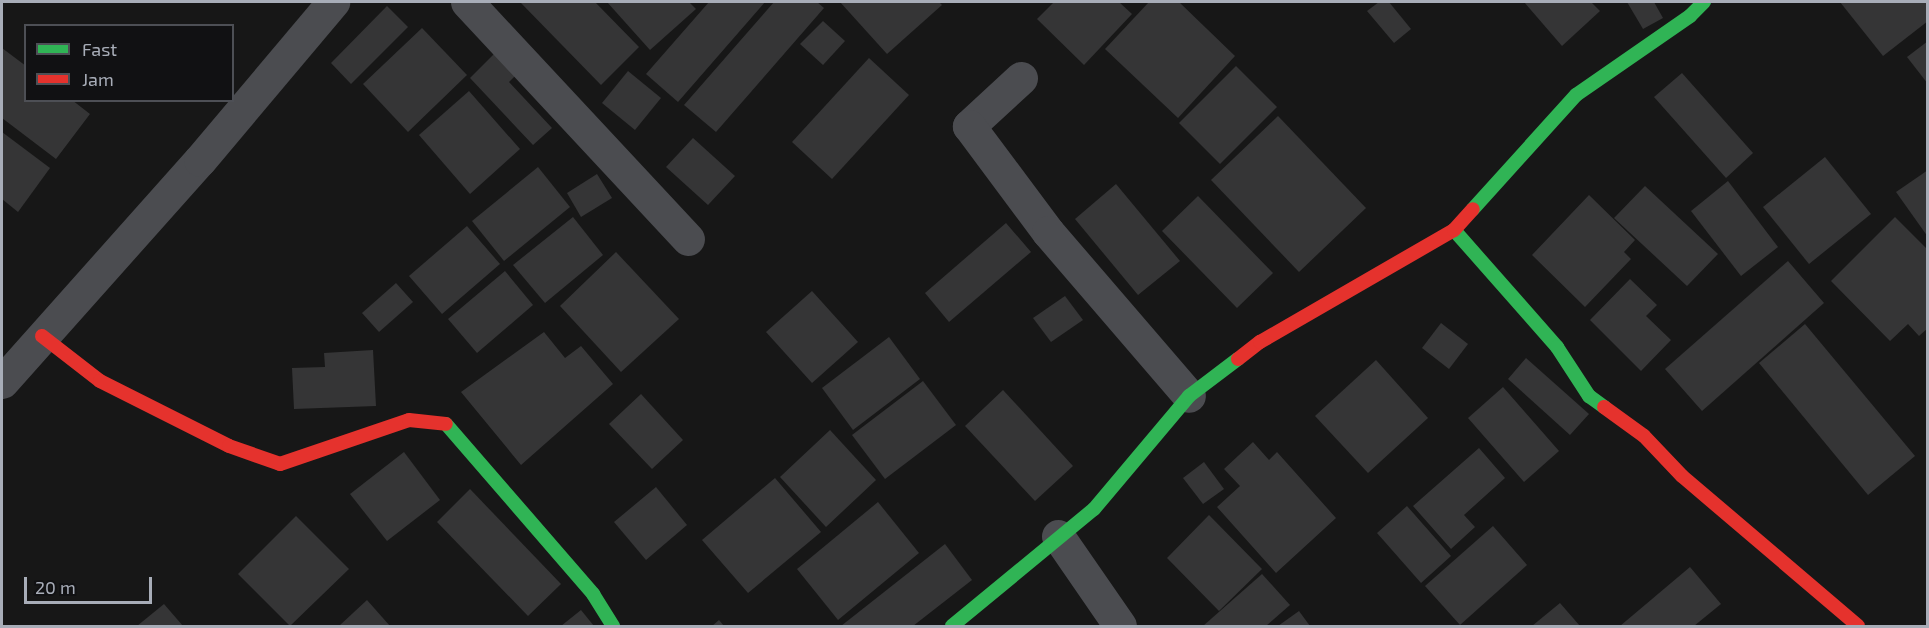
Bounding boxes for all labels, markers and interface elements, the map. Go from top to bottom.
legend [24,24,234,102]
text: Fast [82,38,117,60]
text: Jam [82,68,114,90]
scale bar [27,565,154,603]
text: 20 m [35,576,76,598]

